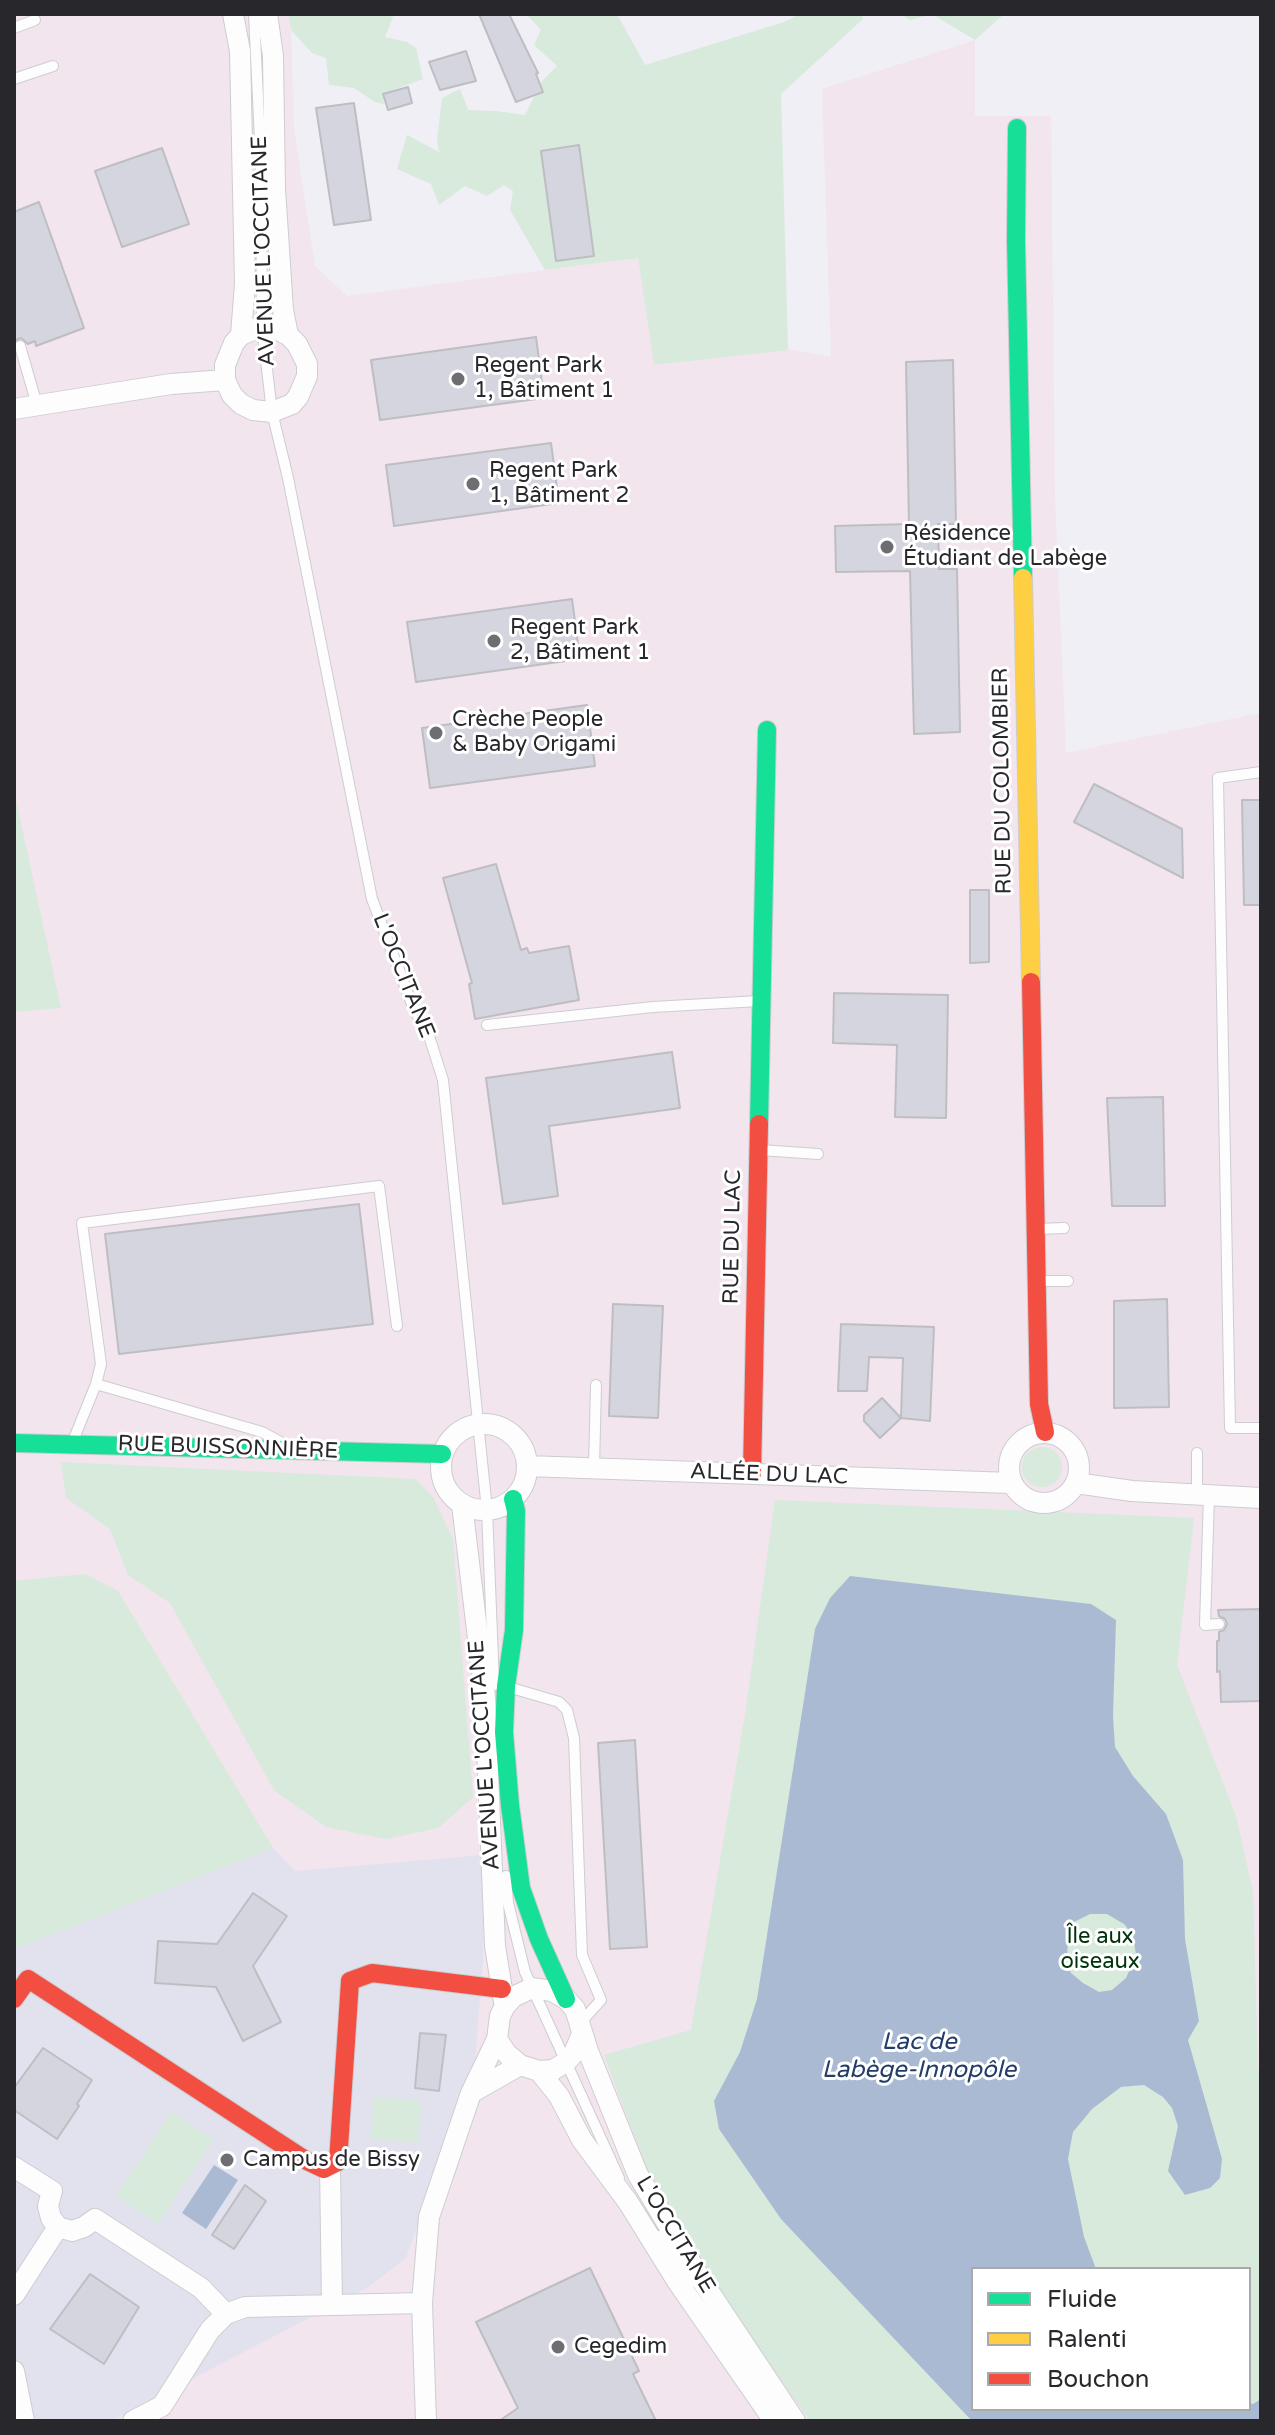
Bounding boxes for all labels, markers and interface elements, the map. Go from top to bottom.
street label: AVENUE L'OCCITANE [247,135,281,367]
place label: Regent Park 1, Bâtiment 1 [474,353,614,404]
marker: Regent Park 1, Bâtiment 1 [449,370,467,388]
place label: Regent Park 1, Bâtiment 2 [489,458,629,510]
marker: Regent Park 1, Bâtiment 2 [464,475,482,493]
place label: Résidence Étudiant de Labège [903,521,1107,572]
marker: Résidence Étudiant de Labège [878,538,896,556]
place label: Regent Park 2, Bâtiment 1 [510,615,650,666]
marker: Regent Park 2, Bâtiment 1 [485,632,503,650]
street label: RUE DU COLOMBIER [988,667,1018,895]
place label: Crèche People & Baby Origami [452,707,616,758]
marker: Crèche People & Baby Origami [427,724,445,742]
street label: L'OCCITANE [366,910,440,1042]
street label: RUE DU LAC [719,1169,747,1305]
street label: RUE BUISSONNIÈRE [117,1431,339,1465]
street label: ALLÉE DU LAC [690,1459,848,1491]
street label: AVENUE L'OCCITANE [464,1639,506,1871]
park label: Île aux oiseaux [1060,1924,1140,1976]
water label: Lac de Labège-Innopôle [822,2029,1016,2085]
place label: Campus de Bissy [243,2147,420,2173]
marker: Campus de Bissy [218,2151,236,2169]
street label: L'OCCITANE [630,2172,720,2298]
legend [971,2267,1251,2411]
text: Fluide [1047,2285,1117,2314]
text: Ralenti [1047,2325,1127,2354]
place label: Cegedim [574,2334,667,2360]
marker: Cegedim [549,2338,567,2356]
text: Bouchon [1047,2365,1149,2394]

